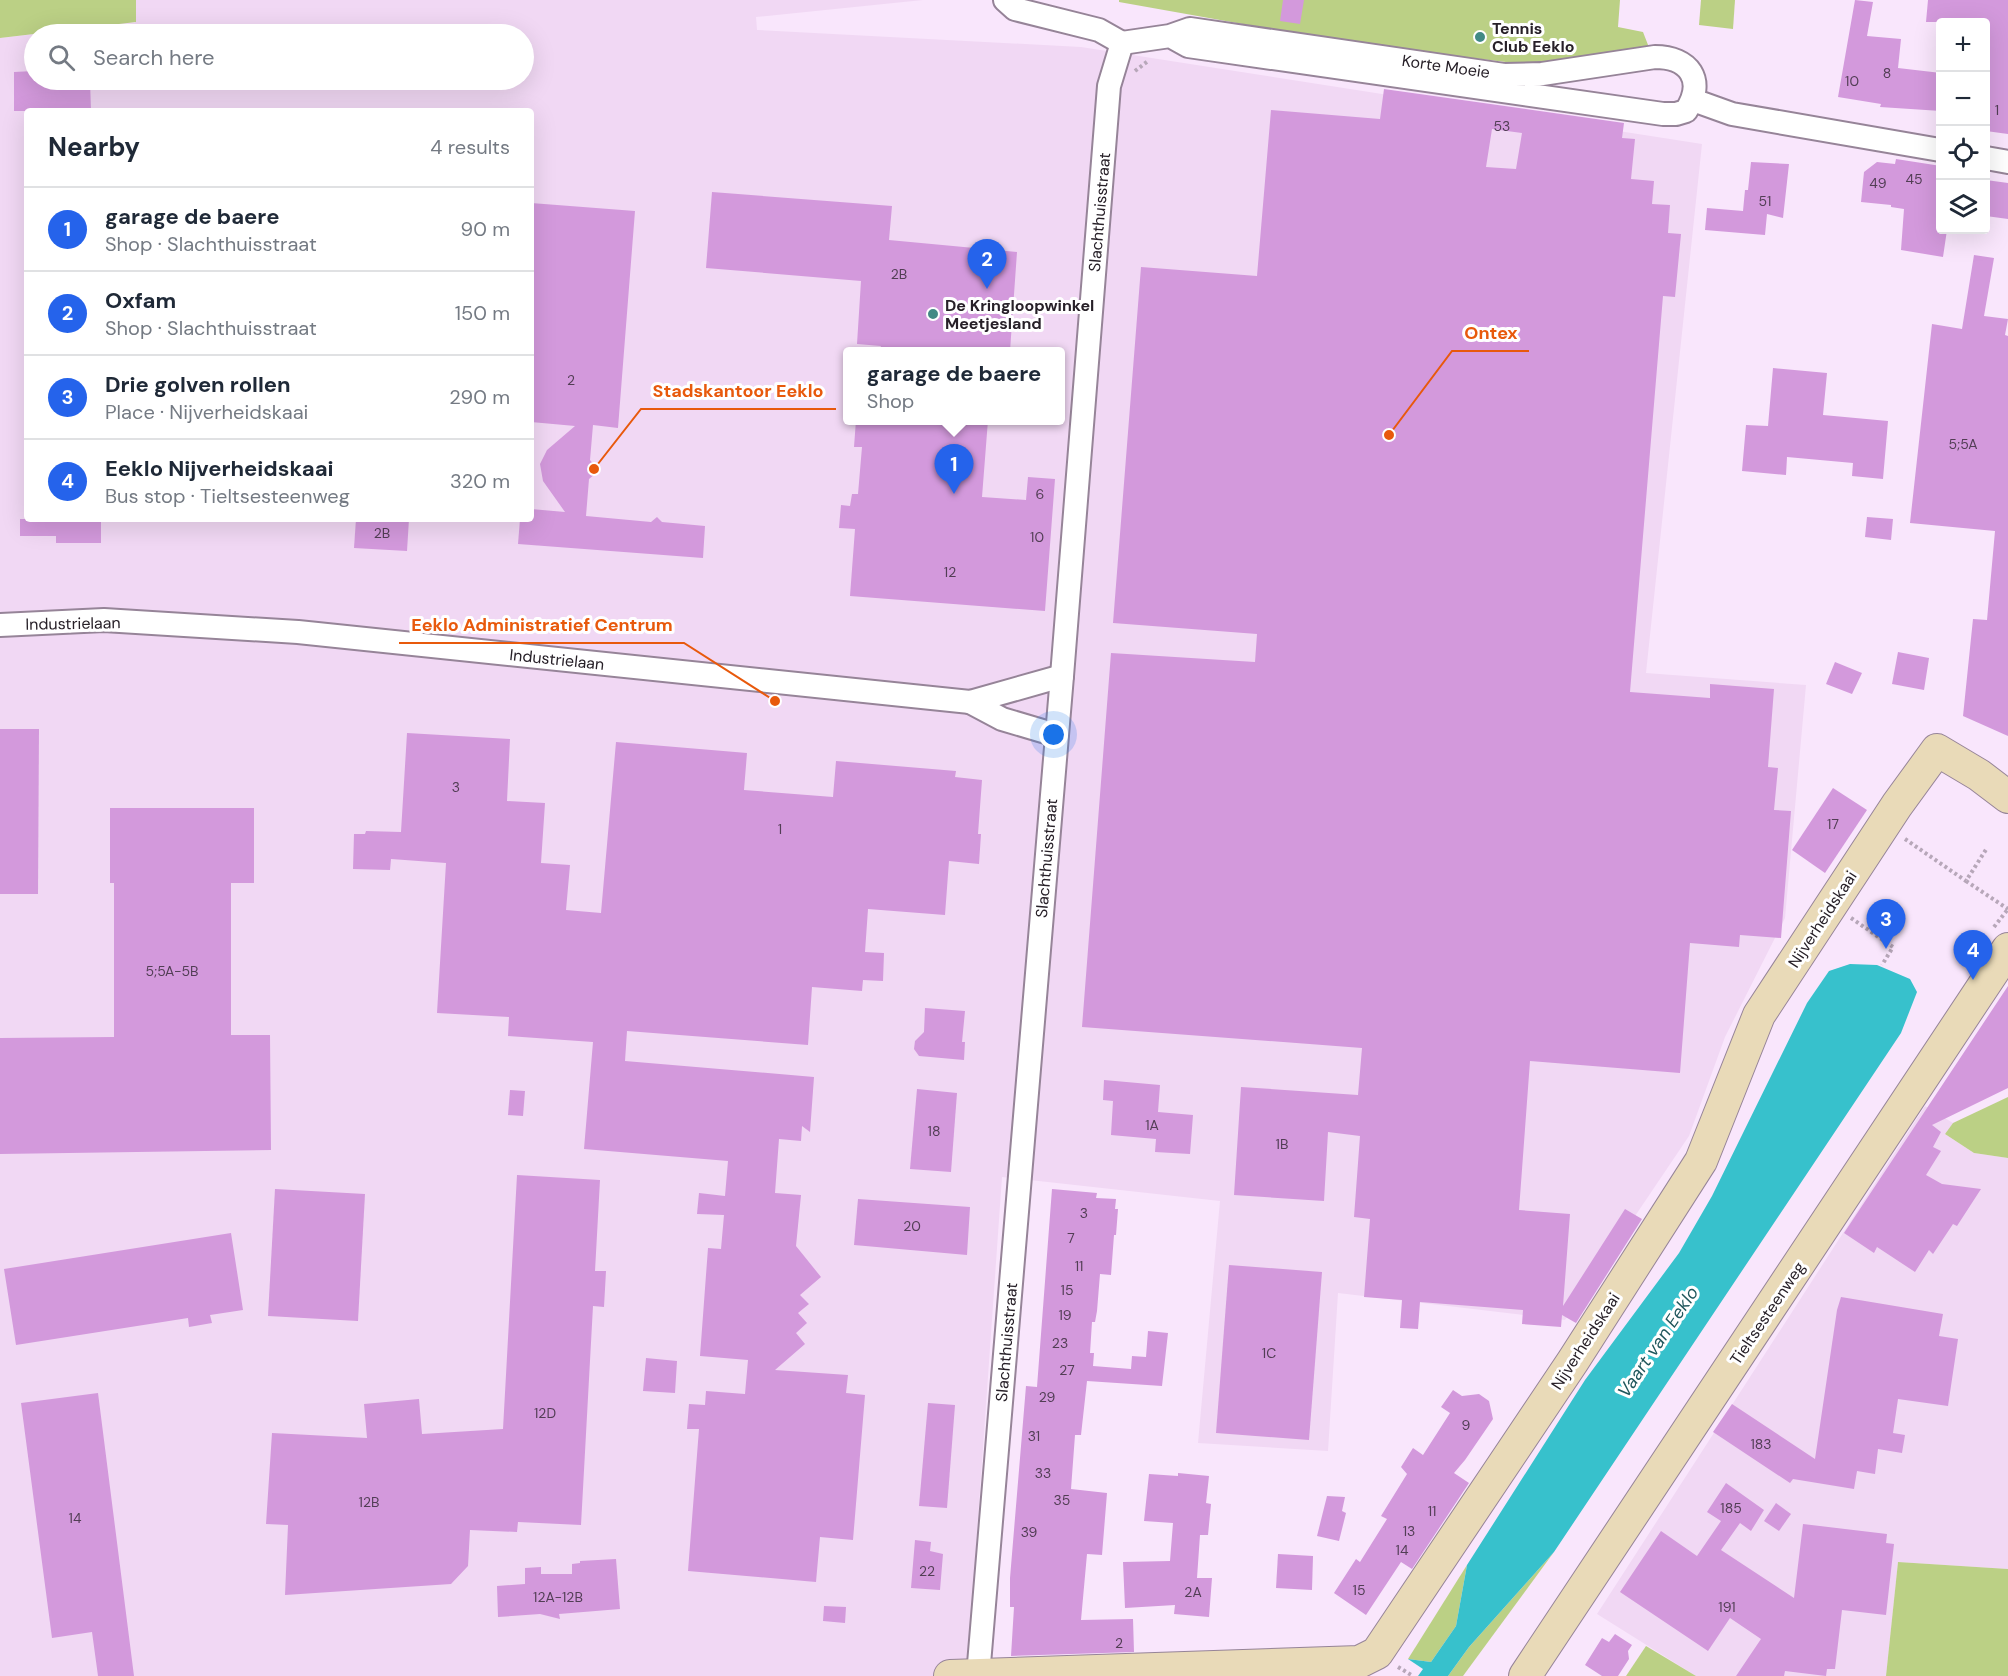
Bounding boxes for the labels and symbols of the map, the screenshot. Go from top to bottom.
place label: Tennis Club Eeklo [1492,18,1574,57]
marker: Tennis Club Eeklo [1473,30,1487,44]
street label: Korte Moeie [1401,50,1491,83]
house number: 8 [1883,64,1891,82]
house number: 10 [1845,72,1859,90]
house number: 1 [1995,101,1999,119]
house number: 53 [1494,117,1510,135]
street label: Slachthuisstraat [1084,151,1115,273]
house number: 45 [1905,170,1923,188]
house number: 49 [1869,174,1887,192]
house number: 51 [1759,192,1771,210]
pin: 2 [968,240,1006,289]
house number: 2B [891,265,907,283]
place label: De Kringloopwinkel Meetjesland [945,295,1094,334]
marker: De Kringloopwinkel Meetjesland [926,307,940,321]
callout: Ontex [1452,315,1529,351]
text: Ontex [1464,321,1518,345]
house number: 2 [567,371,575,389]
callout: Stadskantoor Eeklo [641,373,836,409]
text: Stadskantoor Eeklo [653,379,823,403]
house number: 5;5A [1949,435,1977,453]
pin: 1 [934,444,974,494]
house number: 6 [1036,485,1044,503]
house number: 2B [374,524,390,542]
house number: 10 [1030,528,1044,546]
house number: 12 [944,563,956,581]
callout: Eeklo Administratief Centrum [399,607,684,643]
street label: Industrielaan [25,612,121,635]
text: Eeklo Administratief Centrum [411,613,673,637]
street label: Industrielaan [509,644,605,675]
your location [1039,720,1068,749]
house number: 3 [452,778,460,796]
street label: Slachthuisstraat [1031,797,1062,919]
house number: 17 [1827,815,1839,833]
house number: 1 [778,820,782,838]
street label: Nijverheidskaai [1783,867,1862,972]
pin: 3 [1866,900,1906,949]
pin: 4 [1954,930,1992,980]
house number: 5;5A-5B [145,962,199,980]
house number: 1A [1145,1116,1159,1134]
house number: 18 [928,1122,940,1140]
house number: 1B [1276,1135,1288,1153]
house number: 3 [1080,1204,1088,1222]
house number: 20 [903,1217,921,1235]
house number: 7 [1067,1229,1075,1247]
house number: 11 [1075,1257,1083,1275]
street label: Tieltsesteenweg [1725,1258,1810,1369]
street label: Slachthuisstraat [991,1281,1022,1403]
house number: 15 [1061,1281,1073,1299]
water label: Vaart van Eeklo [1612,1282,1704,1402]
street label: Nijverheidskaai [1546,1289,1625,1394]
house number: 19 [1058,1306,1072,1324]
house number: 23 [1052,1334,1068,1352]
house number: 1C [1262,1344,1276,1362]
house number: 27 [1059,1361,1075,1379]
house number: 29 [1039,1388,1056,1406]
house number: 12D [534,1404,556,1422]
house number: 9 [1462,1416,1471,1434]
house number: 31 [1028,1427,1040,1445]
house number: 183 [1750,1435,1772,1453]
house number: 33 [1035,1464,1051,1482]
house number: 35 [1054,1491,1070,1509]
house number: 12B [359,1493,379,1511]
house number: 185 [1720,1499,1742,1517]
house number: 11 [1428,1502,1436,1520]
house number: 14 [69,1509,82,1527]
house number: 13 [1403,1522,1415,1540]
house number: 39 [1021,1523,1038,1541]
house number: 14 [1396,1541,1409,1559]
house number: 22 [919,1562,935,1580]
house number: 15 [1353,1581,1365,1599]
house number: 2A [1184,1583,1202,1601]
house number: 12A-12B [533,1588,583,1606]
house number: 191 [1718,1598,1736,1616]
house number: 2 [1115,1634,1123,1652]

